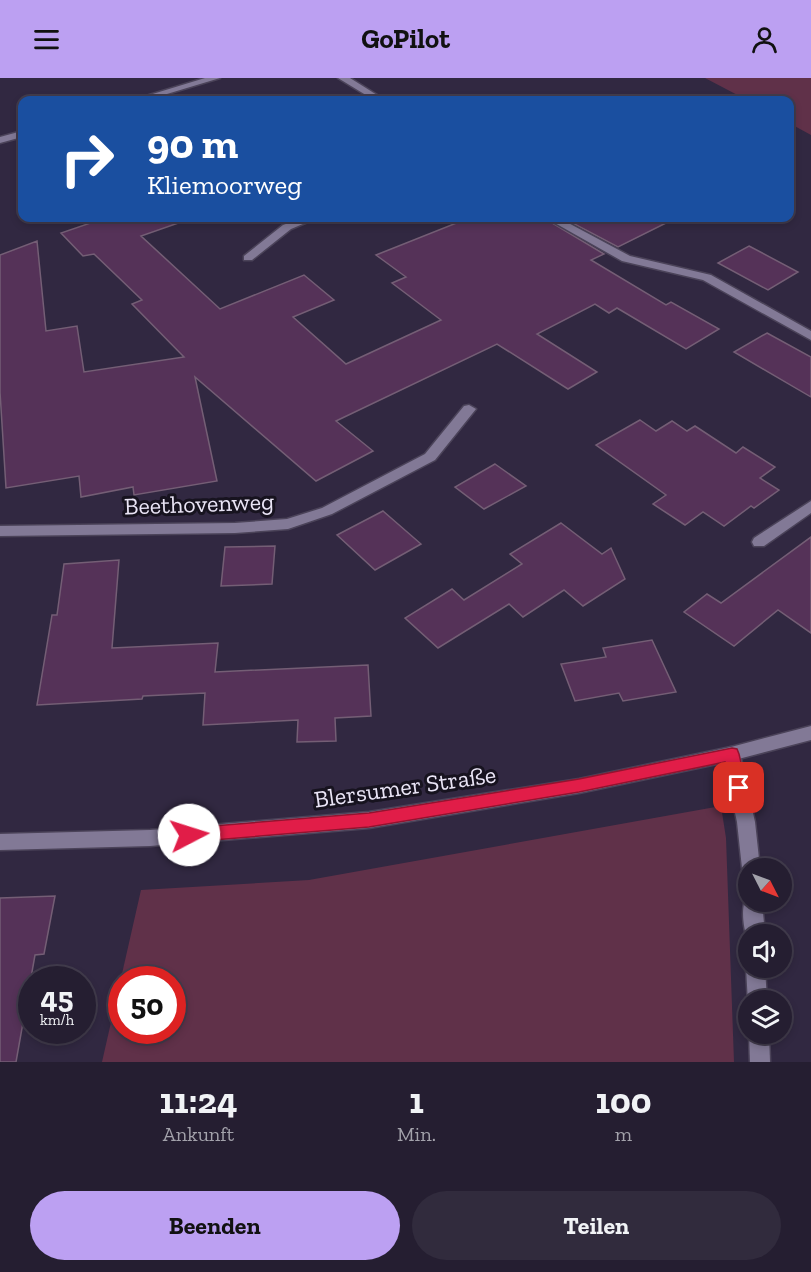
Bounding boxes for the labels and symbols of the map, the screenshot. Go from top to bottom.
street label: Beethovenweg [123,486,275,521]
street label: Blersumer Straße [312,759,498,814]
pin [713,762,764,813]
position arrow [157,803,221,867]
north arrow [738,858,792,912]
speed limit sign: 50 [108,966,186,1044]

